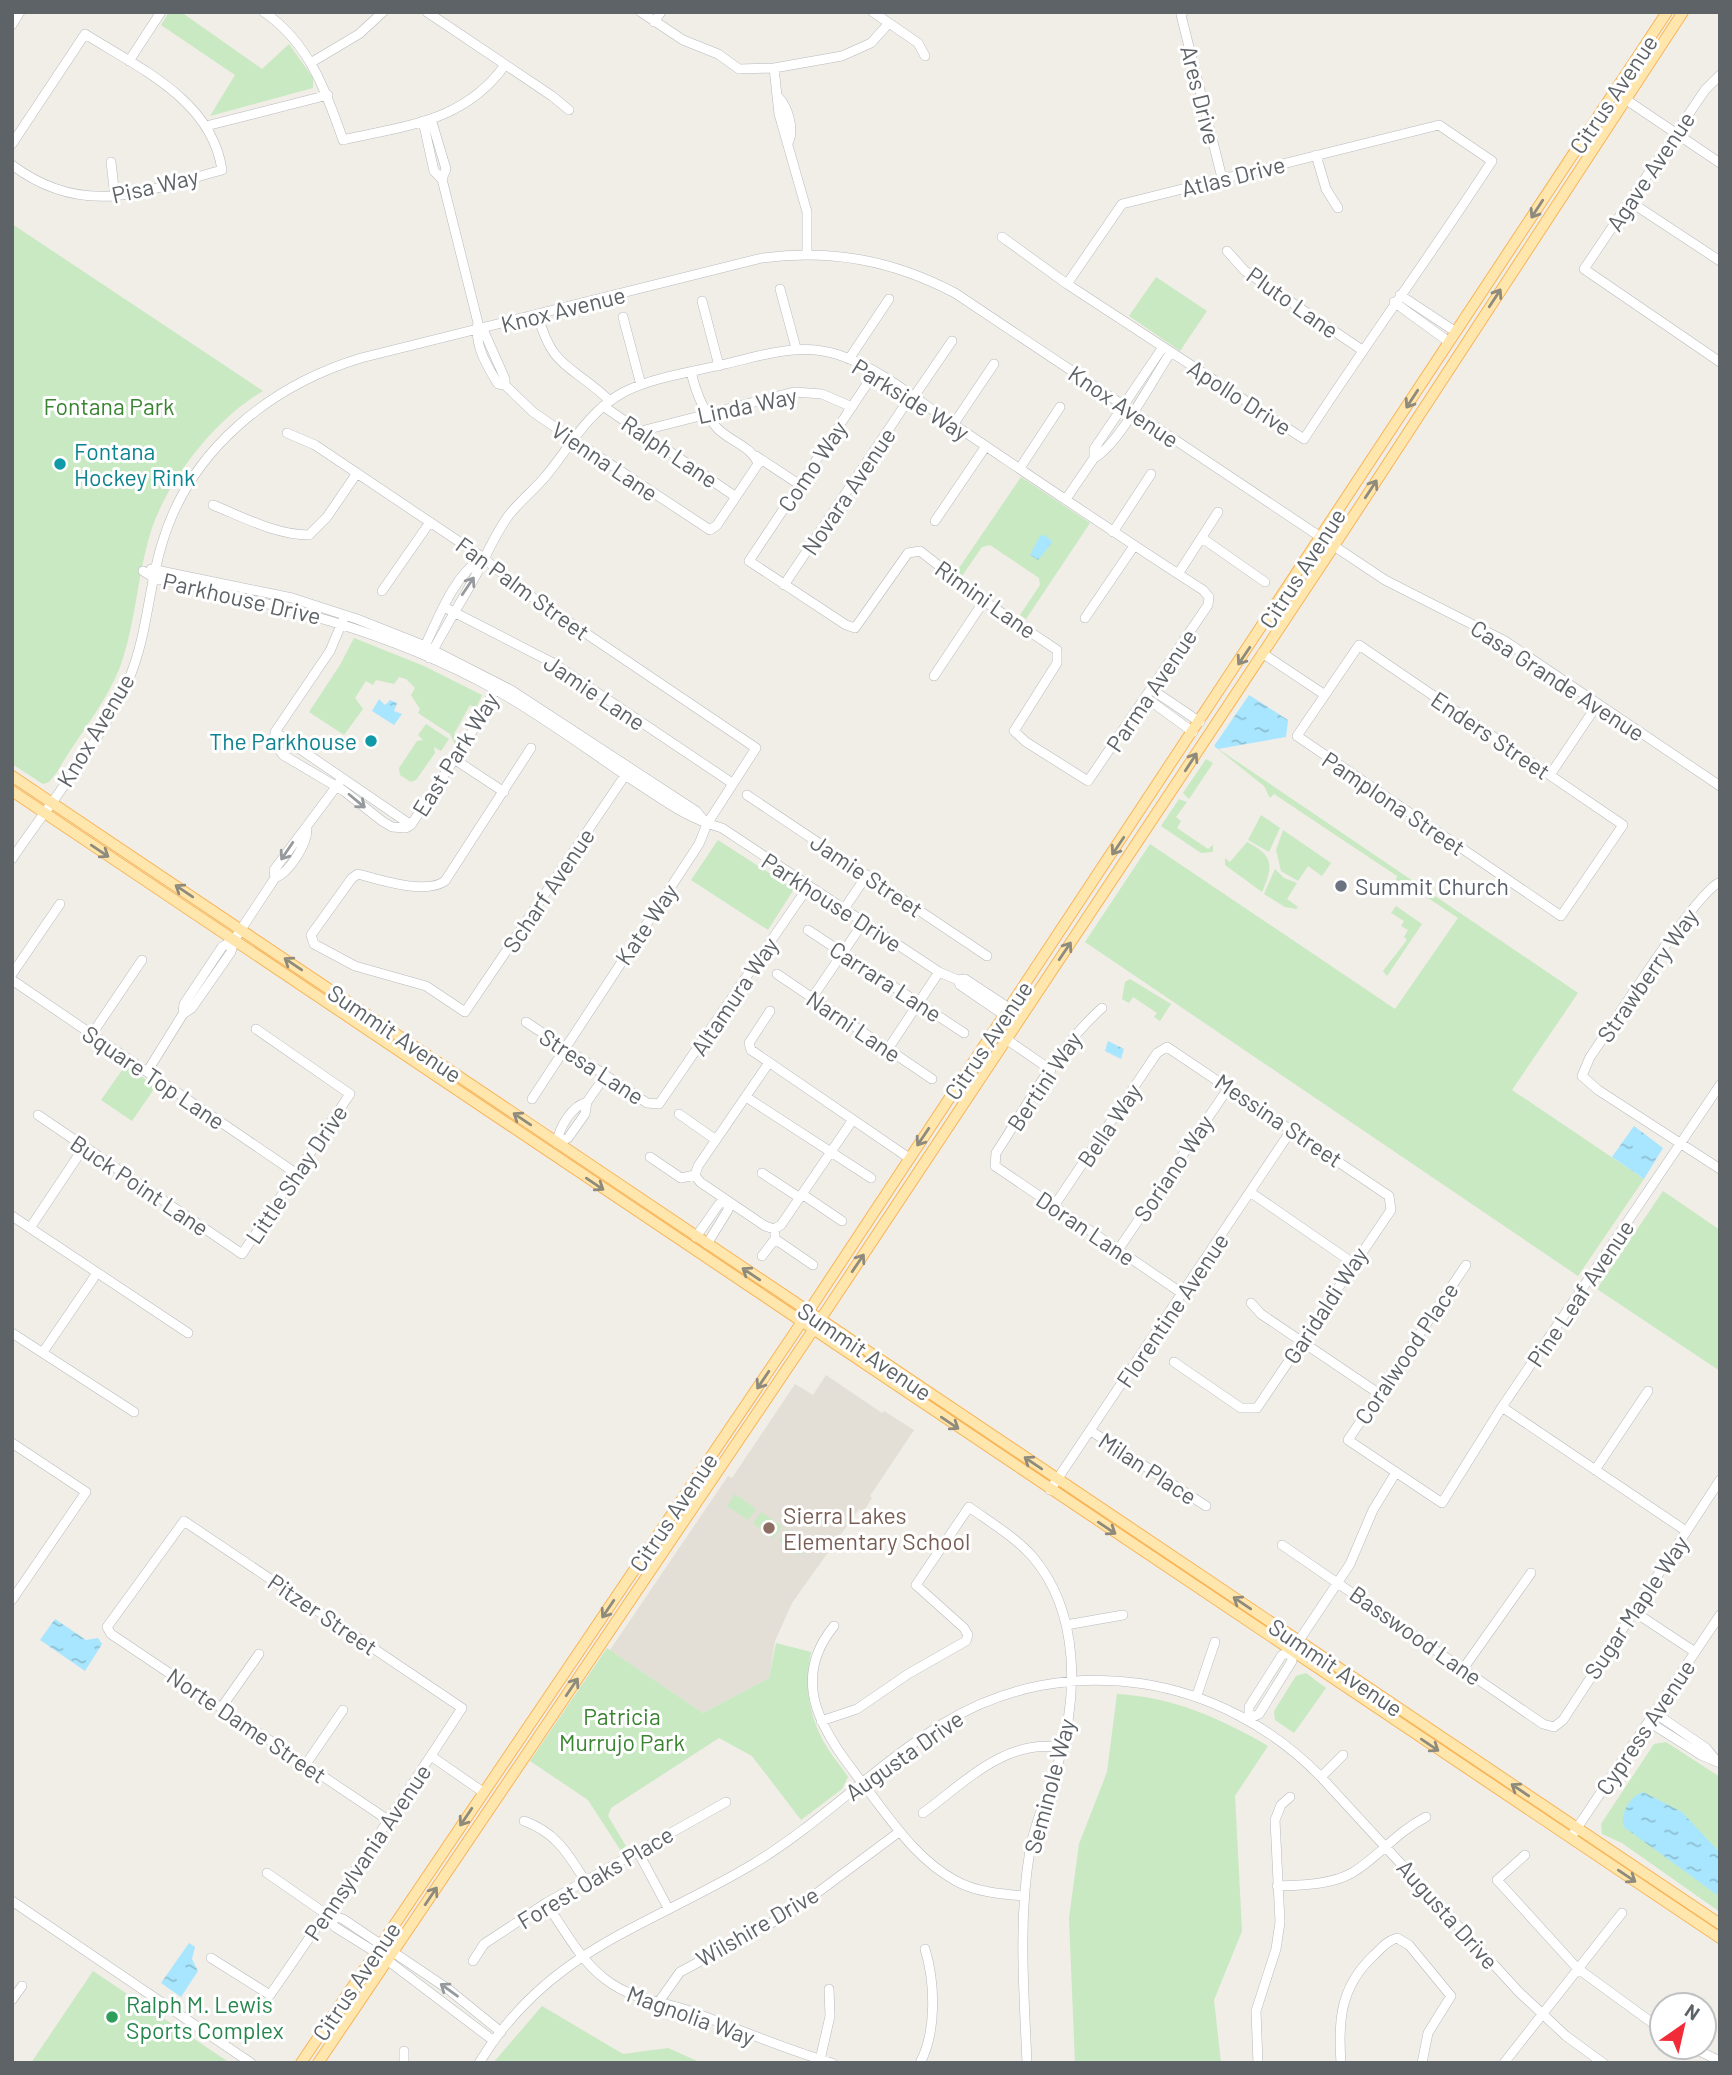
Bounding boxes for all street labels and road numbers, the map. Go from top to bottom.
street label: Citrus Avenue [1563,29,1663,159]
street label: Ares Drive [1175,43,1227,147]
street label: Agave Avenue [1600,106,1700,236]
street label: Atlas Drive [1178,150,1288,202]
street label: Pisa Way [109,161,202,209]
street label: Pluto Lane [1242,260,1344,344]
street label: Knox Avenue [498,280,628,338]
street label: Parkside Way [847,352,975,446]
street label: Apollo Drive [1183,353,1297,441]
street label: Knox Avenue [1063,359,1185,453]
street label: Linda Way [695,381,800,429]
street label: Ralph Lane [617,409,723,493]
street label: Vienna Lane [547,415,663,507]
street label: Como Way [771,415,853,517]
street label: Novara Avenue [795,422,901,560]
street label: Citrus Avenue [1253,503,1351,633]
street label: Fan Palm Street [451,530,595,646]
street label: Rimini Lane [930,554,1042,644]
street label: Parkhouse Drive [160,566,324,630]
street label: Casa Grande Avenue [1466,613,1650,747]
street label: Parma Avenue [1100,623,1202,757]
street label: Jamie Lane [539,648,651,736]
street label: Knox Avenue [50,668,140,792]
street label: Enders Street [1426,685,1556,785]
street label: East Park Way [406,687,504,821]
street label: Pamplona Street [1317,745,1471,861]
street label: Scharf Avenue [496,822,600,958]
street label: Jamie Street [805,827,929,923]
street label: Parkhouse Drive [757,846,907,958]
street label: Kate Way [609,878,684,970]
street label: Strawberry Way [1591,902,1704,1047]
street label: Altamura Way [684,931,784,1061]
street label: Carrara Lane [825,934,947,1028]
street label: Citrus Avenue [938,975,1038,1105]
street label: Summit Avenue [323,978,467,1088]
street label: Narni Lane [801,984,907,1068]
street label: Square Top Lane [77,1019,231,1135]
street label: Stresa Lane [535,1022,649,1110]
street label: Bertini Way [1001,1026,1088,1136]
street label: Messina Street [1210,1067,1348,1173]
street label: Bella Way [1071,1077,1147,1172]
street label: Little Shay Drive [239,1099,353,1249]
street label: Soriano Way [1127,1109,1219,1227]
street label: Buck Point Lane [66,1128,214,1242]
street label: Doran Lane [1031,1185,1141,1271]
street label: Pine Leaf Avenue [1520,1214,1640,1372]
street label: Florentine Avenue [1110,1227,1234,1393]
street label: Garidaldi Way [1277,1241,1373,1369]
street label: Coralwood Place [1348,1277,1464,1429]
street label: Summit Avenue [793,1296,937,1406]
street label: Milan Place [1094,1426,1202,1510]
street label: Citrus Avenue [623,1447,723,1577]
street label: Sugar Maple Way [1578,1530,1695,1684]
street label: Pitzer Street [263,1567,383,1661]
street label: Basswood Lane [1345,1579,1487,1691]
street label: Summit Avenue [1264,1612,1408,1722]
street label: Cypress Avenue [1589,1654,1701,1800]
street label: Norte Dame Street [162,1661,332,1789]
street label: Augusta Drive [839,1704,969,1806]
street label: Seminole Way [1018,1715,1081,1857]
street label: Pennsylvania Avenue [298,1759,436,1945]
street label: Forest Oaks Place [512,1819,678,1935]
street label: Augusta Drive [1391,1853,1505,1975]
street label: Wilshire Drive [691,1880,823,1972]
street label: Citrus Avenue [306,1916,406,2046]
street label: Magnolia Way [623,1979,759,2051]

